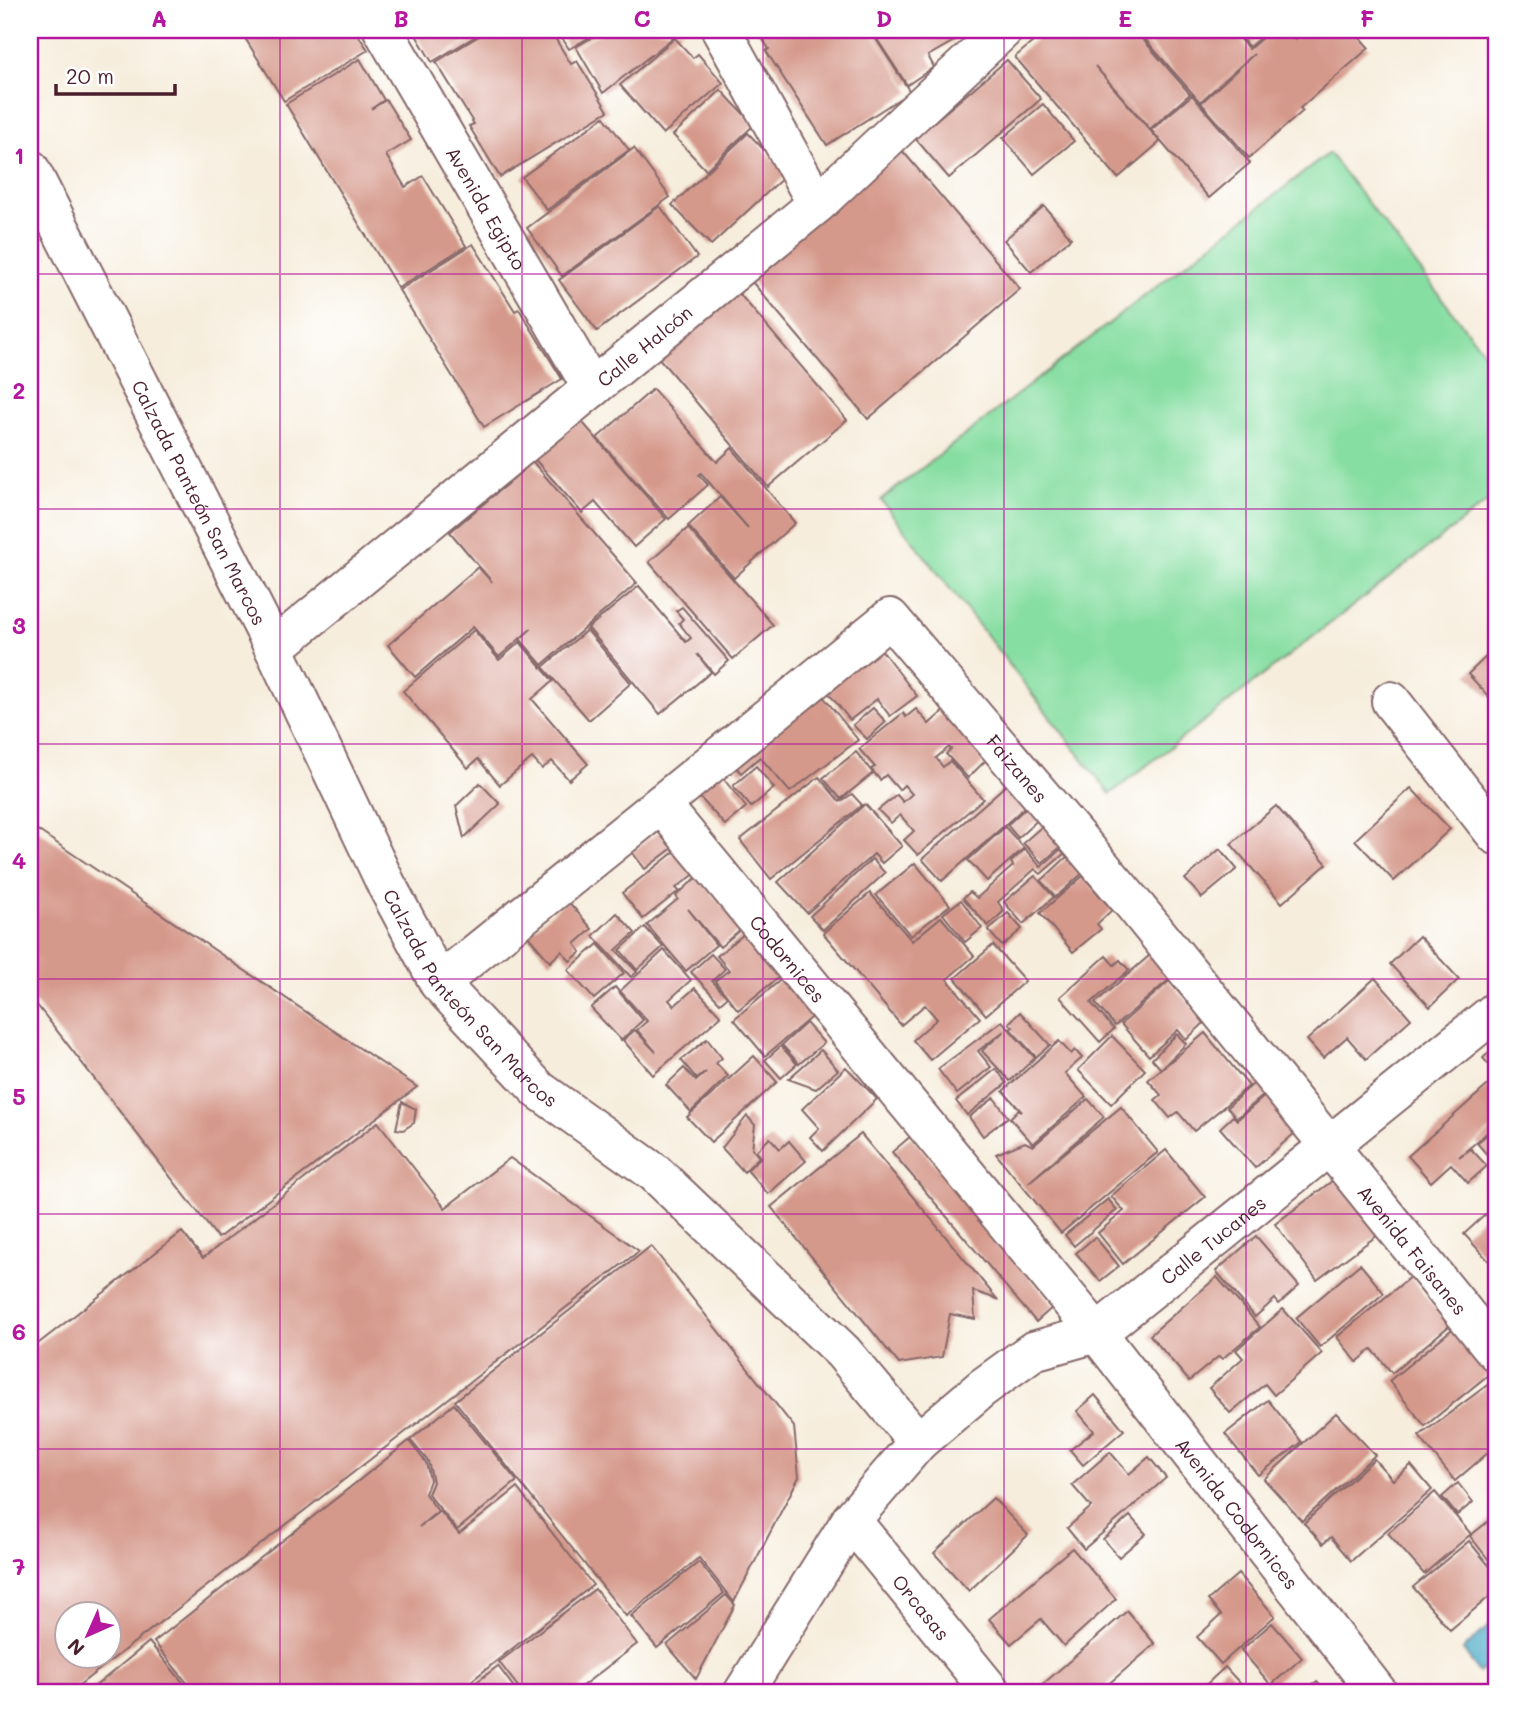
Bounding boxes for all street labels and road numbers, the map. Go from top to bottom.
street label: Avenida Egipto [441,142,533,274]
street label: Calle Halcón [591,299,697,392]
street label: Calzada Panteón San Marcos [127,375,273,629]
street label: Faizanes [981,729,1054,807]
street label: Calzada Panteón San Marcos [378,884,563,1112]
street label: Codornices [745,909,832,1007]
street label: Avenida Faisanes [1353,1179,1473,1320]
street label: Calle Tucanes [1155,1190,1271,1290]
street label: Avenida Codornices [1170,1432,1304,1594]
street label: Orcasas [887,1569,956,1645]

